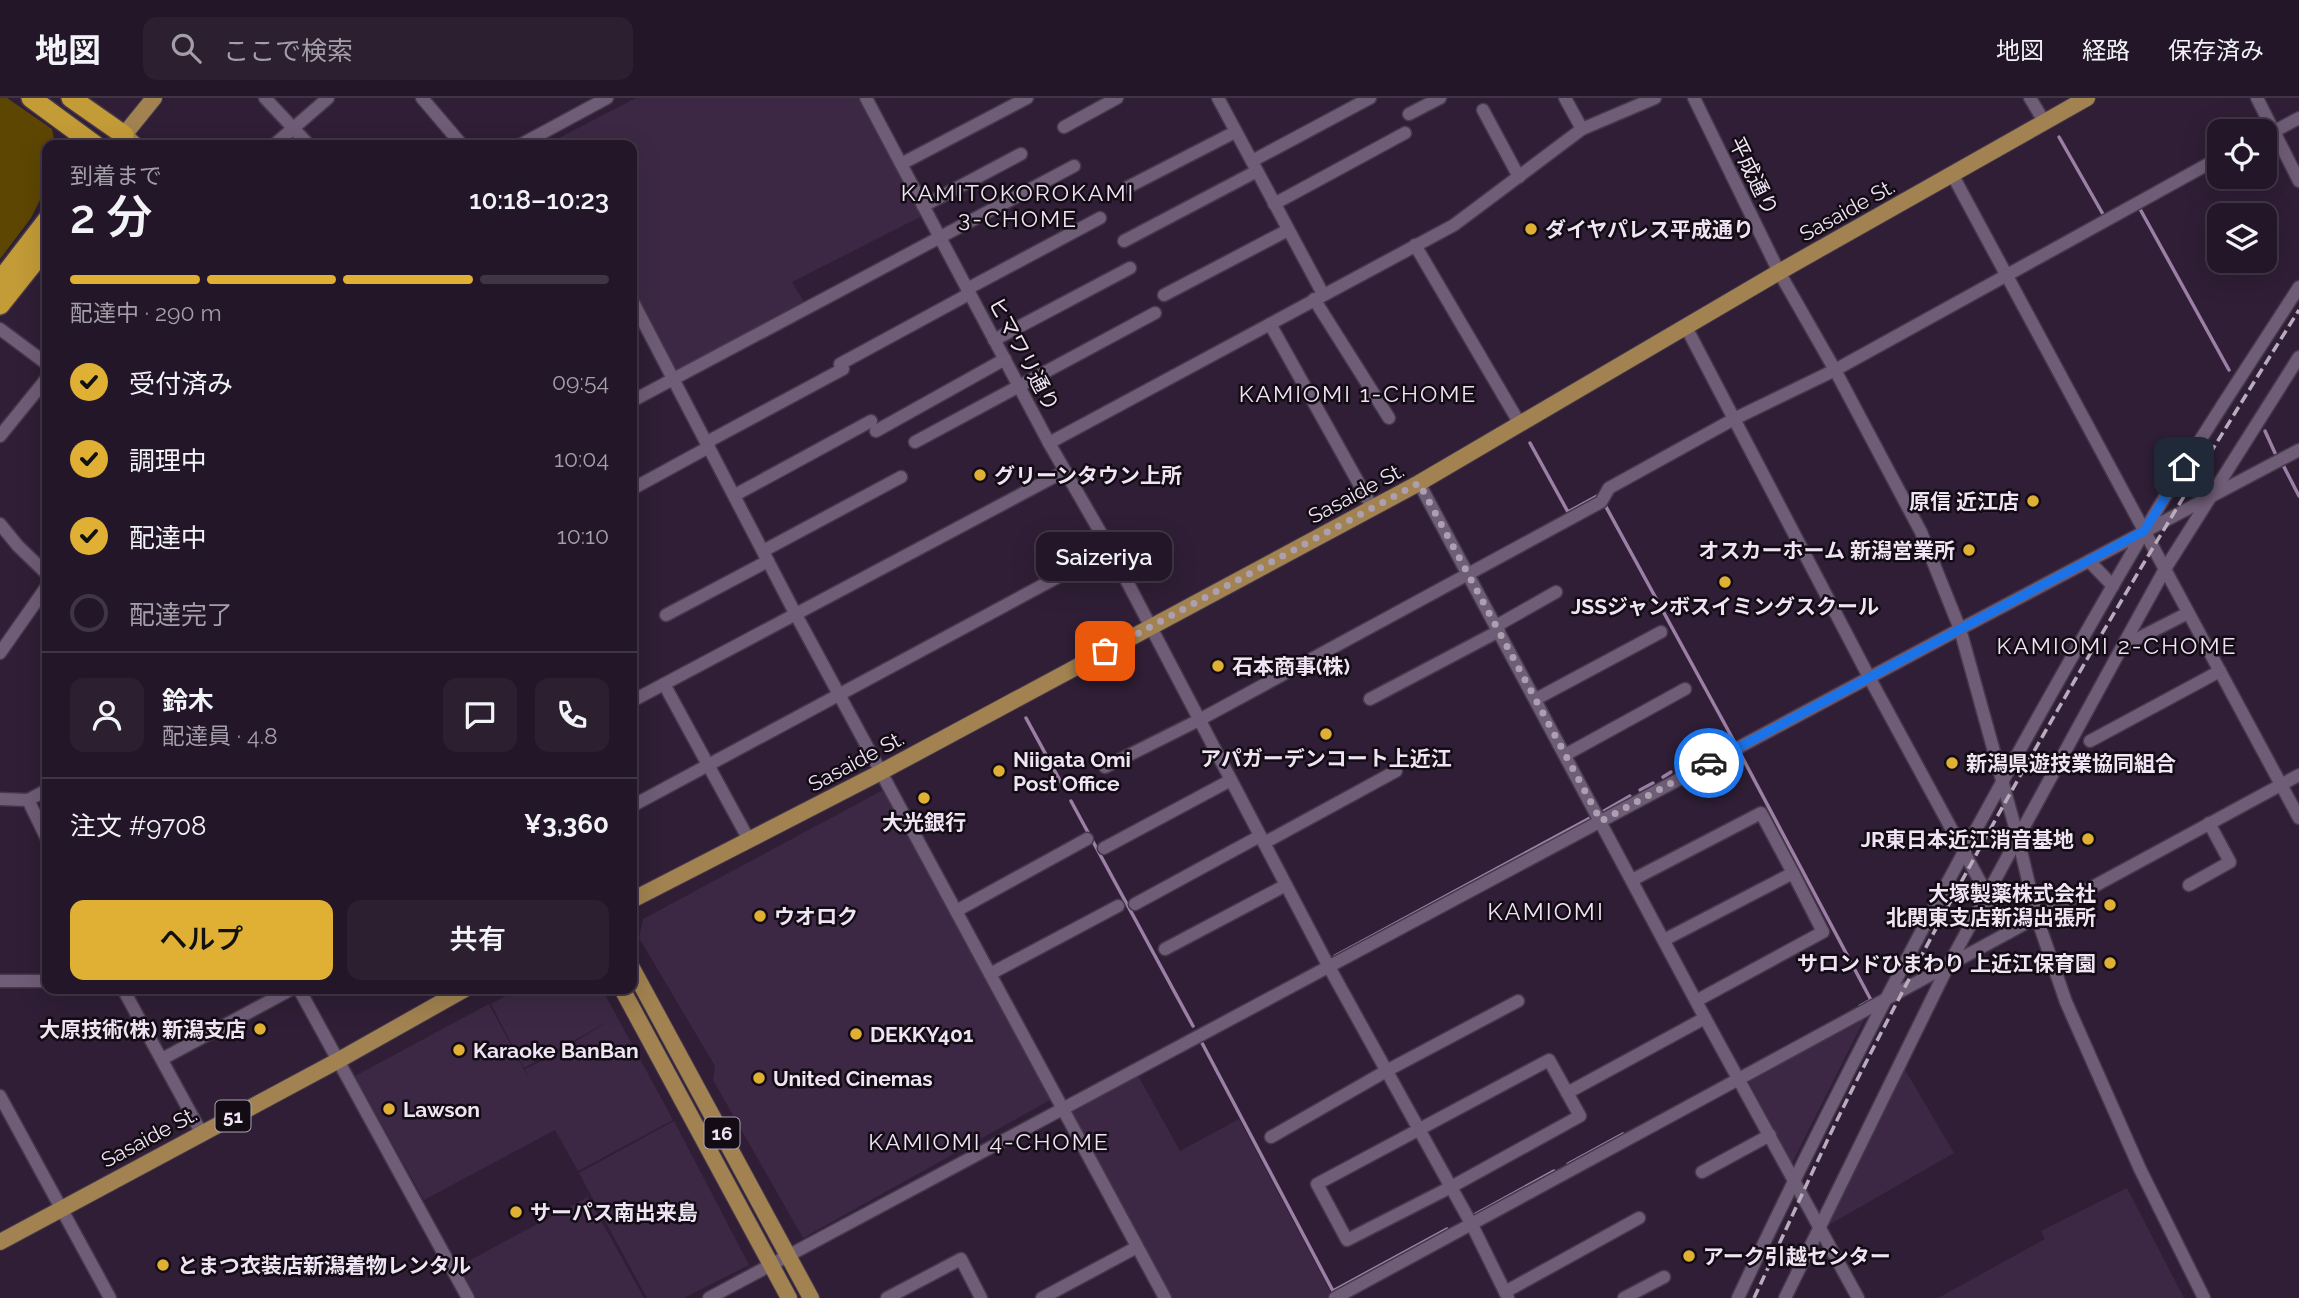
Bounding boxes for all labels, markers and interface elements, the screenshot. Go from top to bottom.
search box [143,17,633,80]
icon: search [167,29,205,67]
text: 地図 [35,31,101,70]
text: ここで検索 [223,36,353,66]
text: 地図 [1996,36,2044,65]
text: 経路 [2082,36,2130,65]
text: 保存済み [2168,36,2264,65]
map controls [2207,119,2277,273]
button: locate [2207,119,2277,189]
street label: 平成通り [1724,133,1784,219]
text: 到着まで [70,162,162,189]
street label: Sasaide St. [1795,174,1899,246]
district label: KAMITOKOROKAMI 3-CHOME [901,179,1135,232]
text: 10:18–10:23 [469,185,609,215]
text: 2 分 [70,190,153,244]
button: layers [2207,203,2277,273]
place label: ダイヤパレス平成通り [1545,217,1754,242]
marker: ダイヤパレス平成通り [1523,221,1539,237]
street label: ヒマワリ通り [983,293,1065,415]
text: 配達中 · 290 m [70,299,222,326]
icon: check [70,363,108,401]
text: 09:54 [552,368,609,395]
text: 受付済み [129,369,233,399]
district label: KAMIOMI 1-CHOME [1239,380,1477,407]
pin [2154,437,2214,497]
icon: check [70,440,108,478]
text: 10:04 [554,445,609,472]
text: 調理中 [129,446,207,476]
icon: home [2165,448,2203,486]
street label: Sasaide St. [1304,457,1408,529]
place label: グリーンタウン上所 [994,463,1182,488]
marker: グリーンタウン上所 [972,467,988,483]
place label: 原信 近江店 [1909,489,2019,514]
marker: 原信 近江店 [2025,493,2041,509]
icon: check [70,517,108,555]
text: 10:10 [557,522,609,549]
text: 配達中 [129,523,207,553]
callout: Saizeriya [1037,532,1173,581]
place label: オスカーホーム 新潟営業所 [1699,538,1955,563]
marker: オスカーホーム 新潟営業所 [1961,542,1977,558]
text: Saizeriya [1056,543,1152,570]
marker: JSSジャンボスイミングスクール [1717,574,1733,590]
place label: JSSジャンボスイミングスクール [1571,594,1879,619]
text: 配達完了 [129,600,233,630]
pin [1075,621,1135,681]
icon: bag [1086,632,1124,670]
district label: KAMIOMI 2-CHOME [1996,632,2238,659]
place label: 石本商事(株) [1232,654,1350,679]
marker: 石本商事(株) [1210,658,1226,674]
button: person [70,678,144,752]
button: chat [443,678,517,752]
button: phone [535,678,609,752]
text: 鈴木 [162,686,214,716]
text: 配達員 · 4.8 [162,722,278,749]
street label: Sasaide St. [804,725,908,797]
marker: アパガーデンコート上近江 [1318,726,1334,742]
courier [1674,728,1744,798]
icon: car [1690,744,1728,782]
place label: アパガーデンコート上近江 [1200,746,1452,771]
place label: Niigata Omi Post Office [1013,747,1131,796]
place label: 新潟県遊技業協同組合 [1966,751,2176,776]
marker: 新潟県遊技業協同組合 [1944,755,1960,771]
marker: Niigata Omi Post Office [991,763,1007,779]
marker: 大光銀行 [916,790,932,806]
text: ¥3,360 [524,809,609,839]
place label: 大光銀行 [882,810,966,835]
text: 注文 #9708 [70,811,207,841]
place label: JR東日本近江消音基地 [1861,827,2074,852]
marker: JR東日本近江消音基地 [2080,831,2096,847]
place label: 大塚製薬株式会社 北関東支店新潟出張所 [1886,881,2096,930]
district label: KAMIOMI [1487,897,1605,926]
marker: 大塚製薬株式会社 北関東支店新潟出張所 [2102,897,2118,913]
button: ヘルプ [70,900,333,980]
button: 共有 [347,900,609,980]
place label: ウオロク [774,904,858,929]
marker: ウオロク [752,908,768,924]
place label: サロンドひまわり 上近江保育園 [1797,951,2096,976]
marker: サロンドひまわり 上近江保育園 [2102,955,2118,971]
place label: 大原技術(株) 新潟支店 [39,1017,246,1042]
marker: 大原技術(株) 新潟支店 [252,1021,268,1037]
place label: DEKKY401 [870,1022,973,1047]
marker: DEKKY401 [848,1026,864,1042]
place label: Karaoke BanBan [473,1038,639,1063]
marker: Karaoke BanBan [451,1042,467,1058]
place label: United Cinemas [773,1066,933,1091]
marker: United Cinemas [751,1070,767,1086]
place label: Lawson [403,1097,480,1122]
road number: 51 [216,1100,250,1132]
street label: Sasaide St. [97,1101,201,1173]
marker: Lawson [381,1101,397,1117]
road number: 16 [704,1118,740,1148]
district label: KAMIOMI 4-CHOME [868,1128,1110,1155]
place label: サーパス南出来島 [530,1200,698,1225]
marker: サーパス南出来島 [508,1204,524,1220]
place label: アーク引越センター [1703,1244,1891,1269]
marker: アーク引越センター [1681,1248,1697,1264]
place label: とまつ衣装店新潟着物レンタル [177,1253,471,1278]
marker: とまつ衣装店新潟着物レンタル [155,1257,171,1273]

